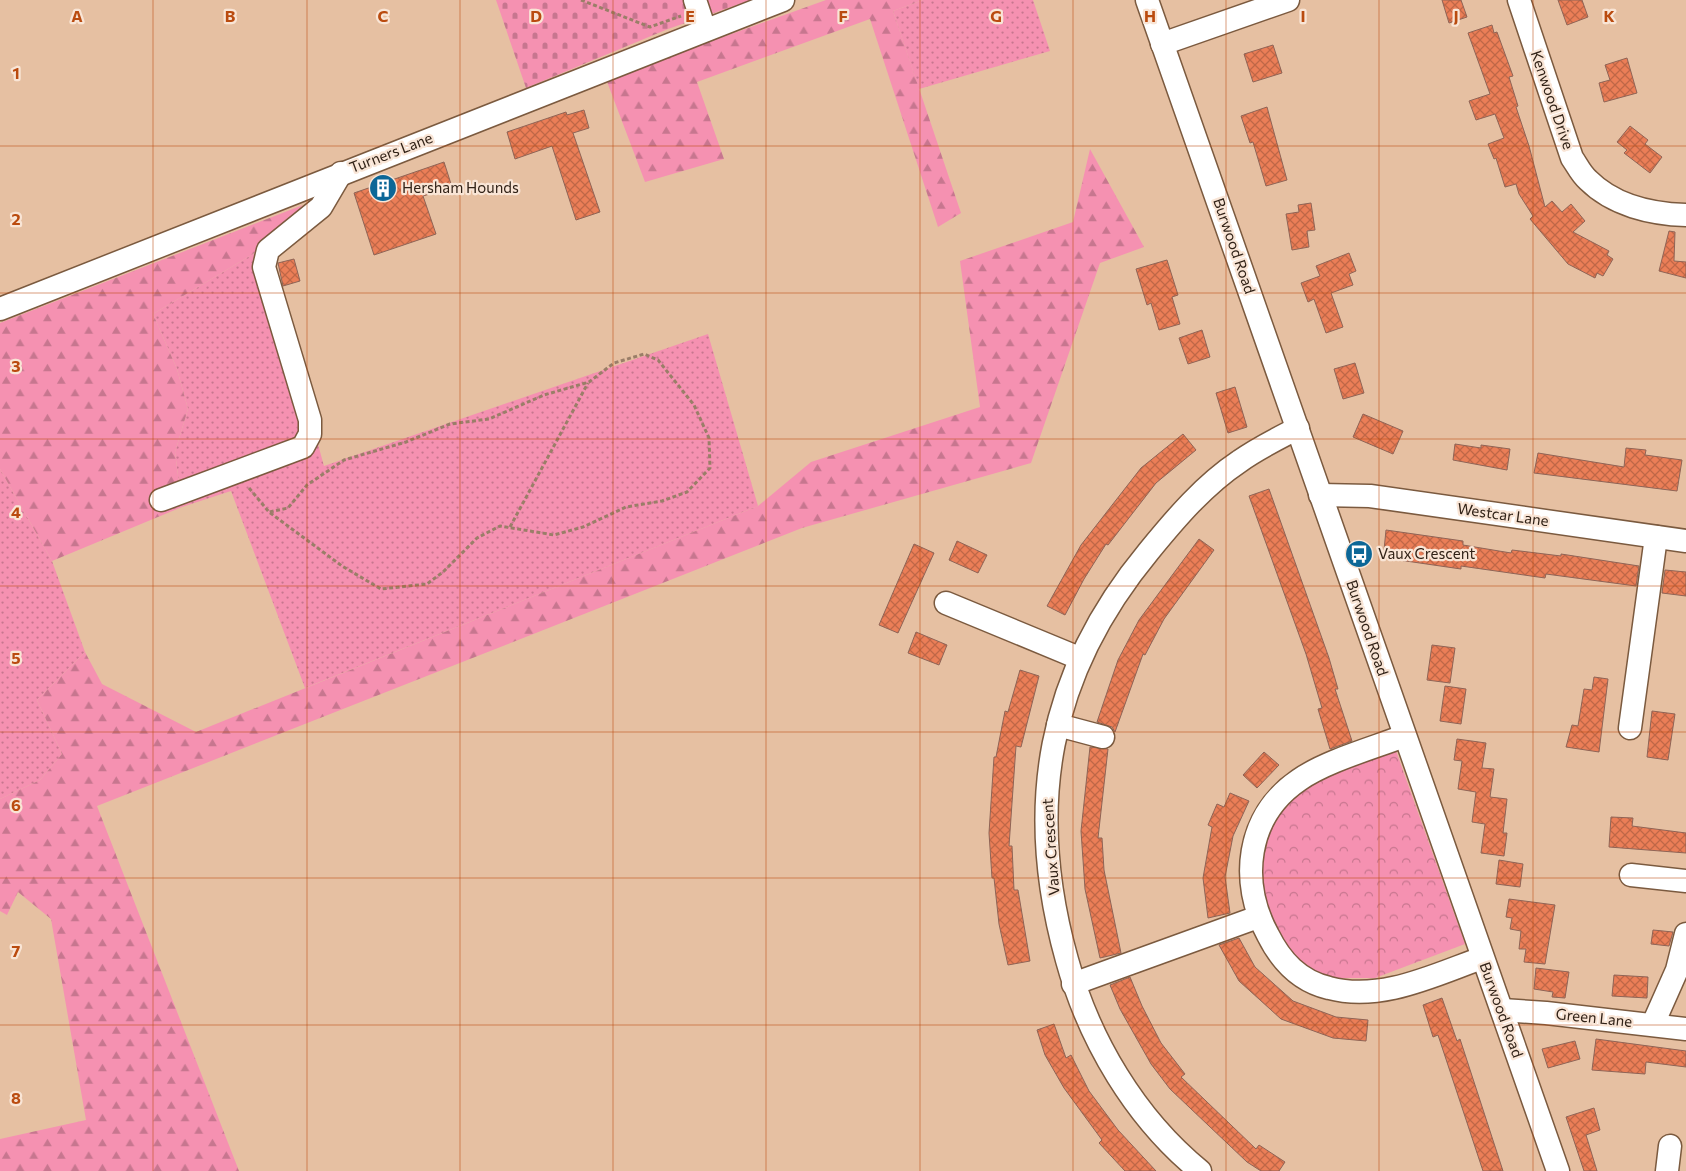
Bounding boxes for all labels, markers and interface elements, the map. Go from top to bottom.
text: A [71,6,83,25]
text: B [225,6,236,25]
text: C [378,6,389,25]
text: D [530,6,542,25]
text: E [685,6,695,25]
text: F [838,6,848,25]
text: G [990,6,1002,25]
text: H [1144,6,1156,25]
text: I [1300,6,1306,25]
text: J [1453,6,1459,25]
text: K [1603,6,1615,25]
street label: Kenwood Drive [1528,48,1578,152]
text: 1 [12,63,20,82]
street label: Turners Lane [347,128,435,176]
building icon: Hersham Hounds [368,173,398,203]
place label: Hersham Hounds [402,178,519,196]
street label: Burwood Road [1210,195,1260,296]
text: 2 [11,209,21,228]
text: 3 [11,356,21,375]
street label: Westcar Lane [1456,499,1550,529]
text: 4 [11,502,21,521]
bus stop icon: Vaux Crescent [1344,539,1374,569]
place label: Vaux Crescent [1378,544,1475,562]
street label: Burwood Road [1343,577,1393,678]
text: 5 [11,648,21,667]
text: 6 [11,795,21,814]
street label: Vaux Crescent [1038,798,1062,896]
text: 7 [12,941,21,960]
street label: Burwood Road [1476,959,1528,1060]
street label: Green Lane [1555,1004,1633,1030]
text: 8 [11,1088,21,1107]

